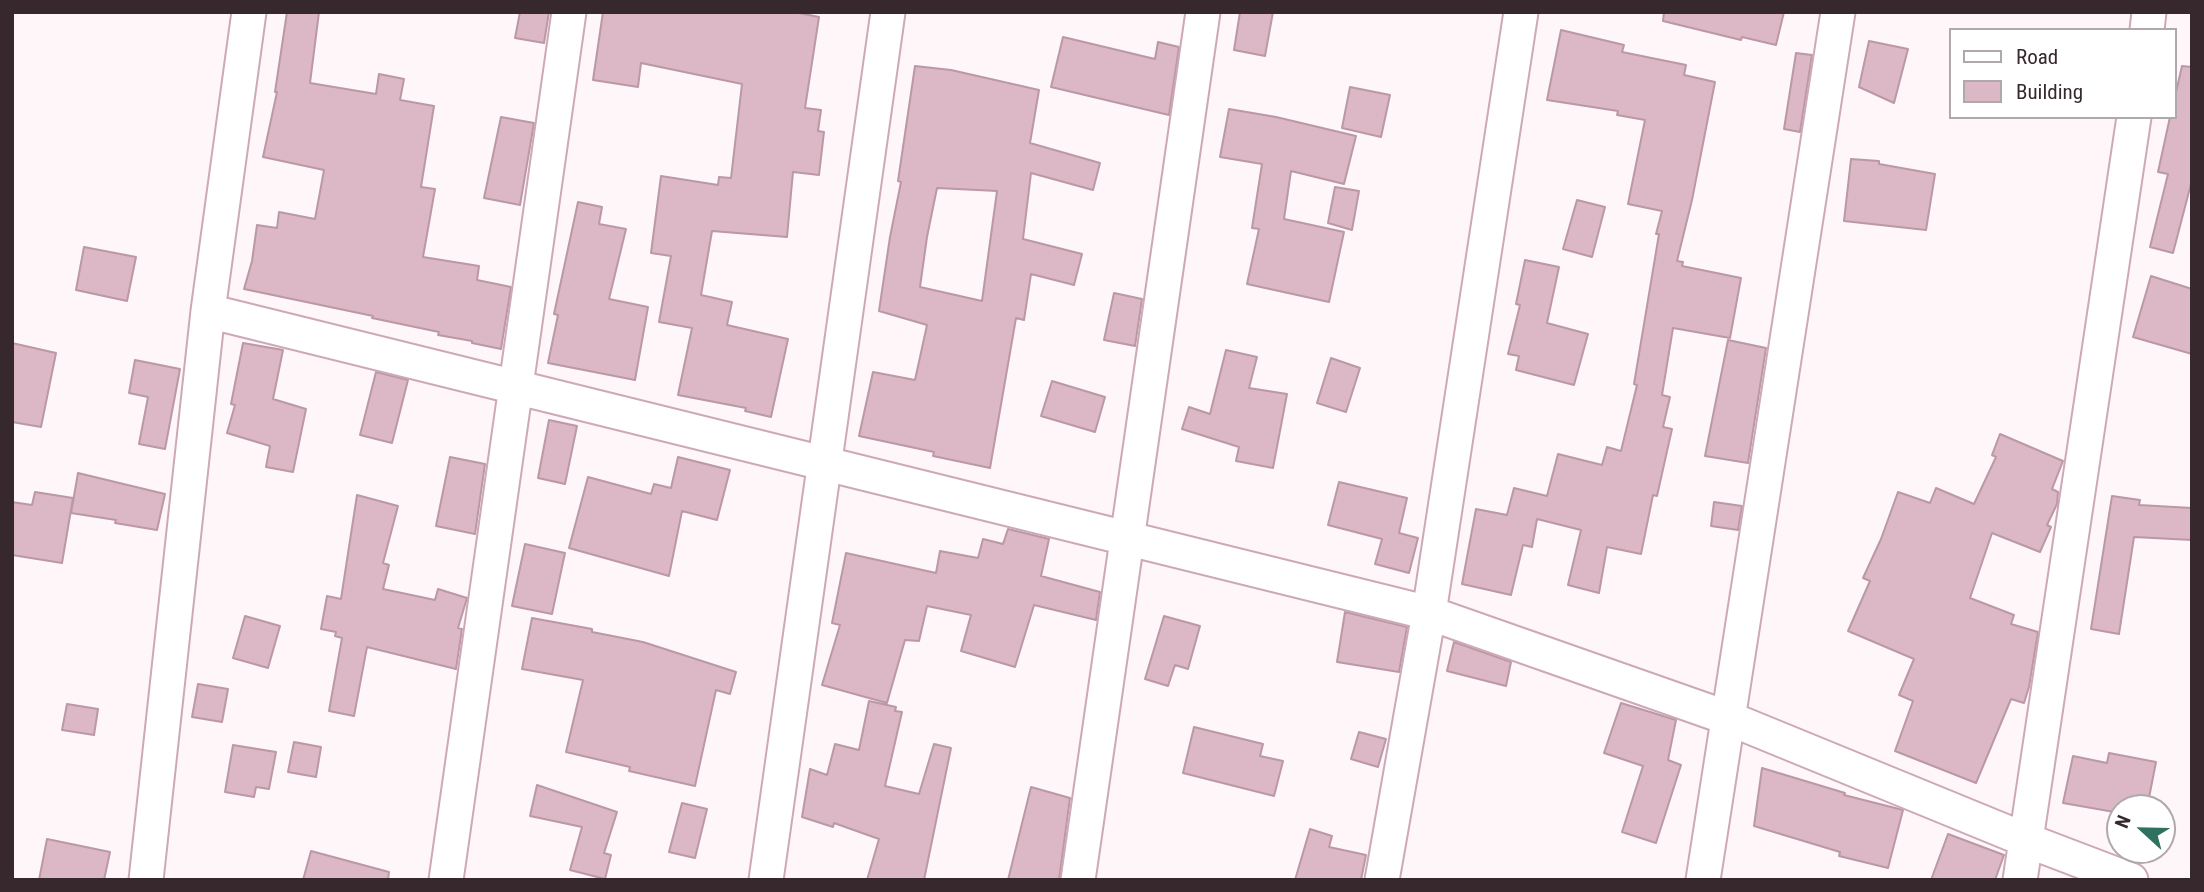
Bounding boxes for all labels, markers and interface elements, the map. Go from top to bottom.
legend [1948,28,2176,119]
text: Road [2016,45,2058,69]
text: Building [2016,80,2083,104]
north arrow [2106,794,2176,864]
text: N [2110,812,2136,831]

